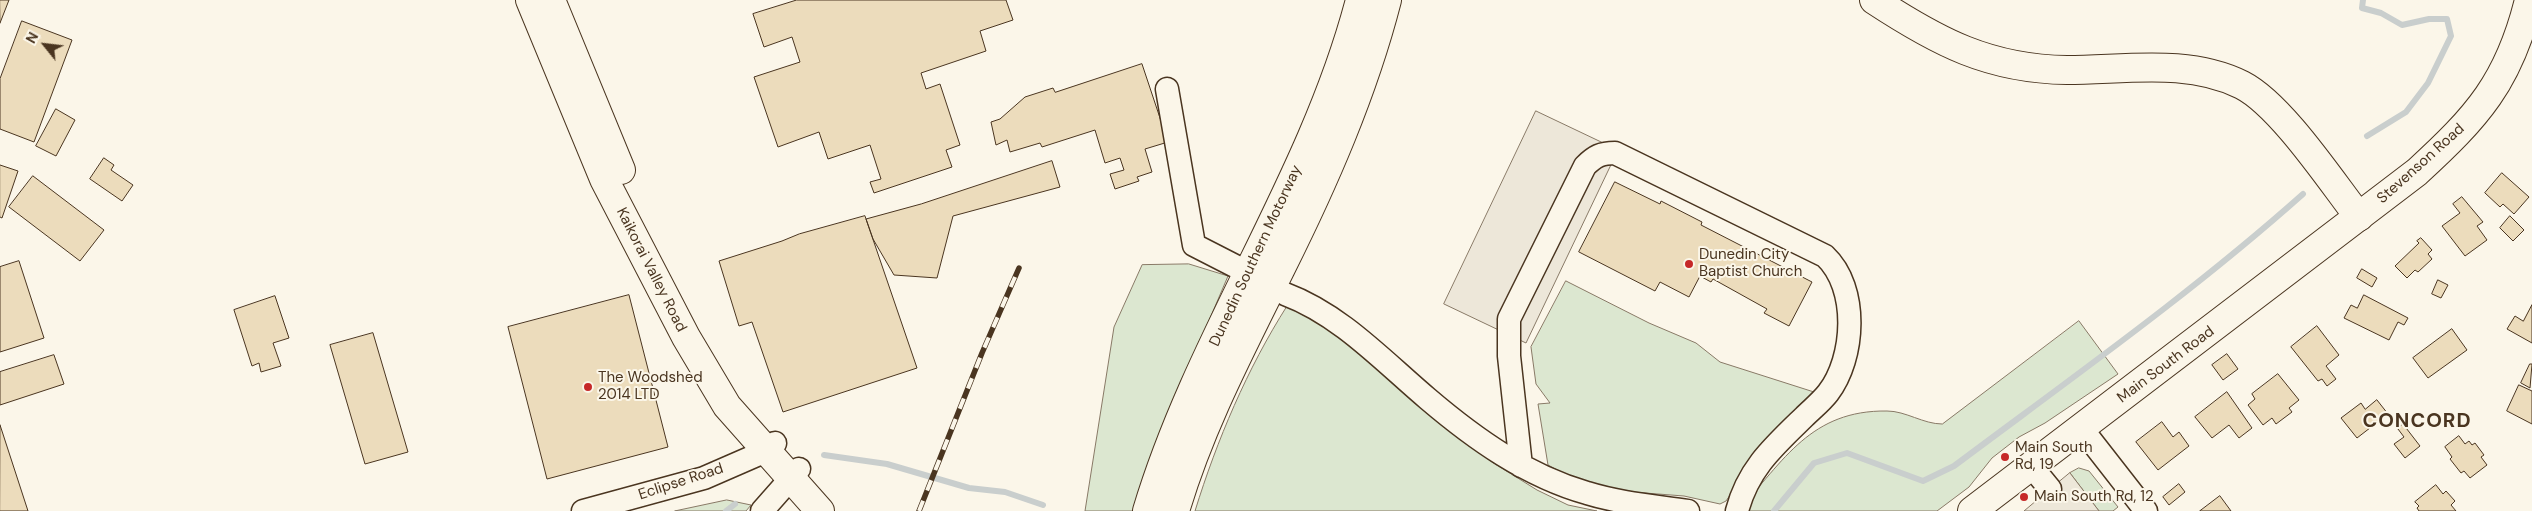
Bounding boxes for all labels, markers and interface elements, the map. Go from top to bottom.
north arrow [20,20,70,70]
text: N [22,29,42,47]
street label: Stevenson Road [2374,120,2468,208]
street label: Dunedin Southern Motorway [1206,163,1306,349]
street label: Kaikorai Valley Road [612,205,690,335]
place label: Dunedin City Baptist Church [1699,246,1802,281]
marker: Dunedin City Baptist Church [1683,258,1695,270]
street label: Main South Road [2114,323,2218,407]
place label: The Woodshed 2014 LTD [598,369,703,404]
marker: The Woodshed 2014 LTD [582,381,594,393]
district label: CONCORD [2362,410,2472,434]
place label: Main South Rd, 19 [2015,439,2093,474]
marker: Main South Rd, 19 [1999,451,2011,463]
street label: Eclipse Road [636,460,726,504]
place label: Main South Rd, 12 [2034,488,2154,506]
marker: Main South Rd, 12 [2018,491,2030,503]

